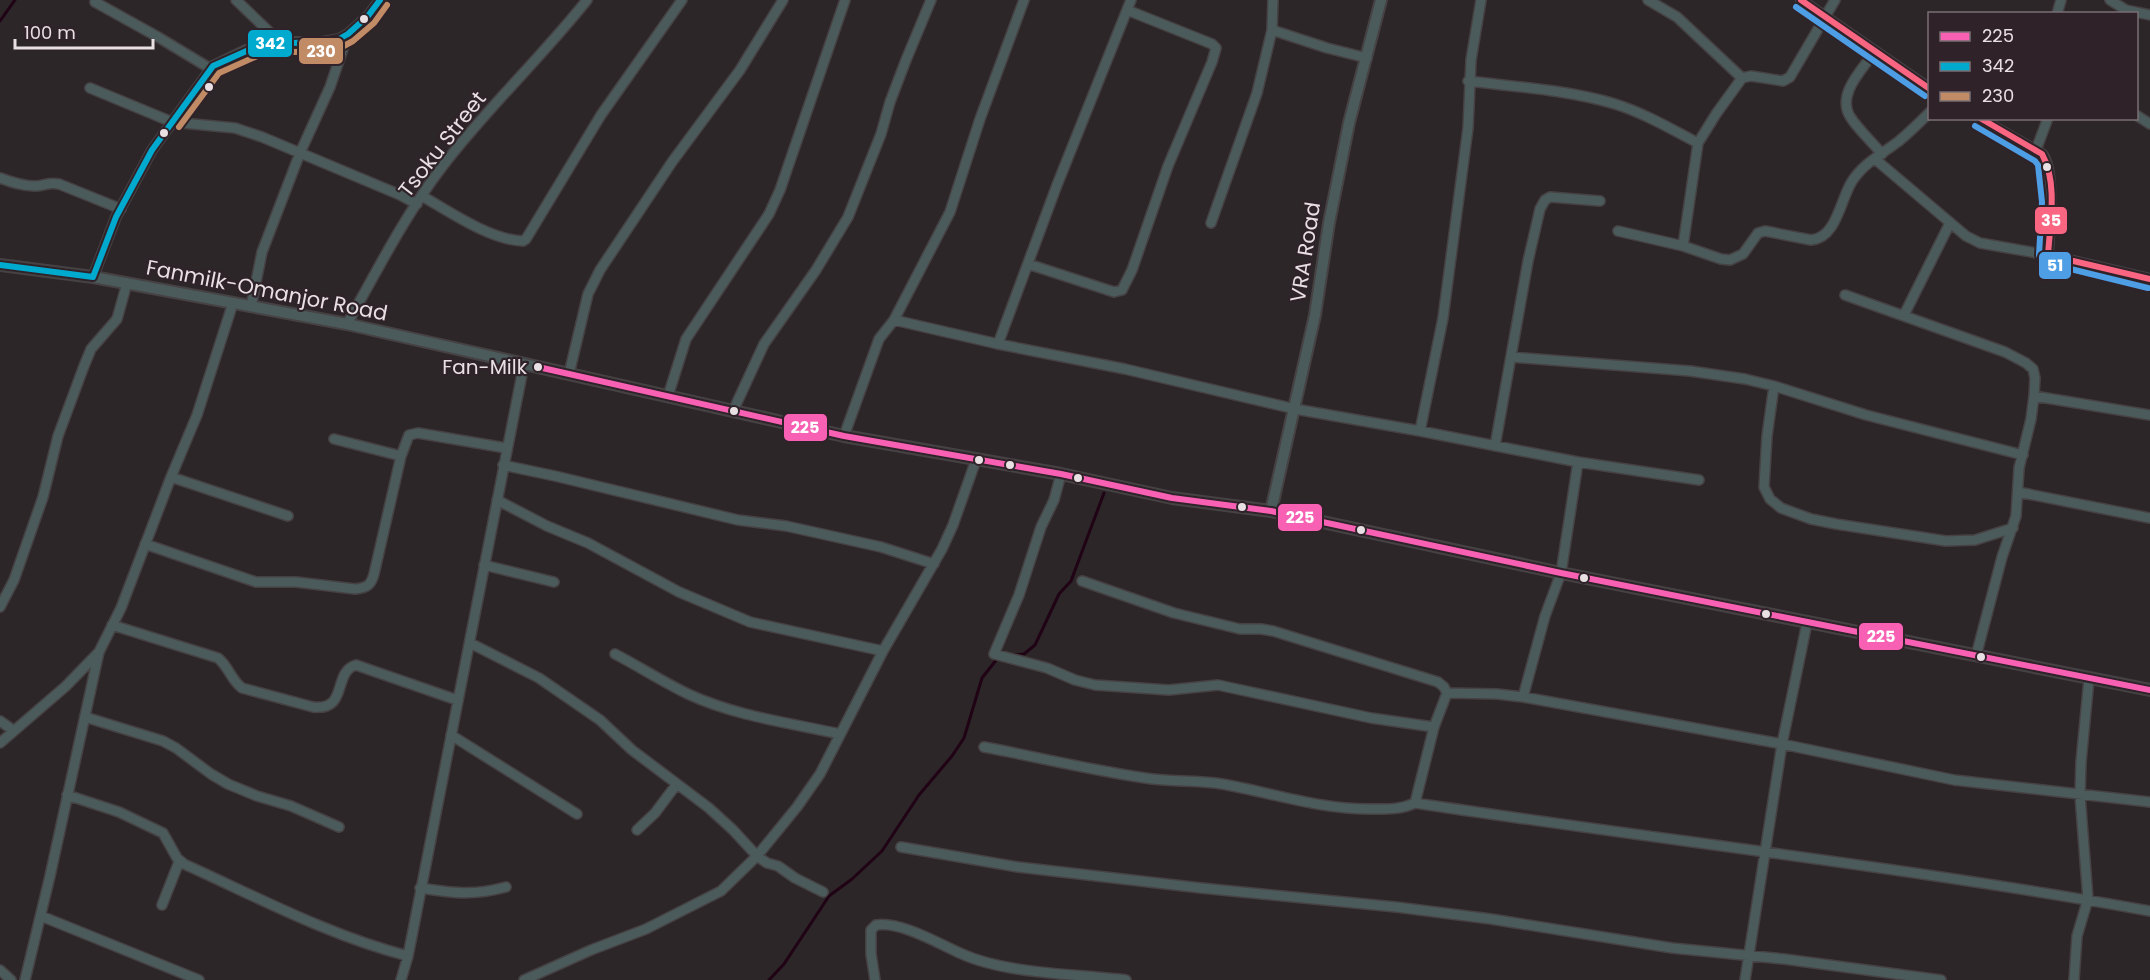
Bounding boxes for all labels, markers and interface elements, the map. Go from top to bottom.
scale bar [15,12,153,50]
legend [1928,12,2138,120]
unlabelled marker [358,13,370,25]
text: 100 m [24,20,76,45]
text: 225 [1982,23,2014,48]
line badge: 342 [247,29,293,58]
text: 342 [255,32,285,55]
line badge: 230 [298,37,344,65]
text: 230 [306,40,336,63]
text: 342 [1982,53,2014,78]
unlabelled marker [203,81,215,93]
text: 230 [1982,83,2014,108]
street label: Tsoku Street [391,85,493,203]
unlabelled marker [158,127,170,139]
unlabelled marker [2041,161,2053,173]
street label: VRA Road [1283,200,1327,304]
line badge: 35 [2034,206,2068,235]
text: 35 [2041,209,2061,232]
line badge: 51 [2038,251,2072,280]
street label: Fanmilk-Omanjor Road [144,252,390,328]
text: 51 [2047,254,2063,277]
place label: Fan-Milk [442,353,528,381]
marker: Fan-Milk [532,361,544,373]
unlabelled marker [728,405,740,417]
line badge: 225 [783,413,828,442]
text: 225 [791,416,819,439]
unlabelled marker [973,454,985,466]
unlabelled marker [1004,459,1016,471]
unlabelled marker [1072,472,1084,484]
unlabelled marker [1236,501,1248,513]
line badge: 225 [1277,503,1323,532]
text: 225 [1286,506,1314,529]
unlabelled marker [1355,524,1367,536]
unlabelled marker [1578,572,1590,584]
unlabelled marker [1760,608,1772,620]
line badge: 225 [1858,622,1904,651]
text: 225 [1867,625,1895,648]
unlabelled marker [1975,651,1987,663]

